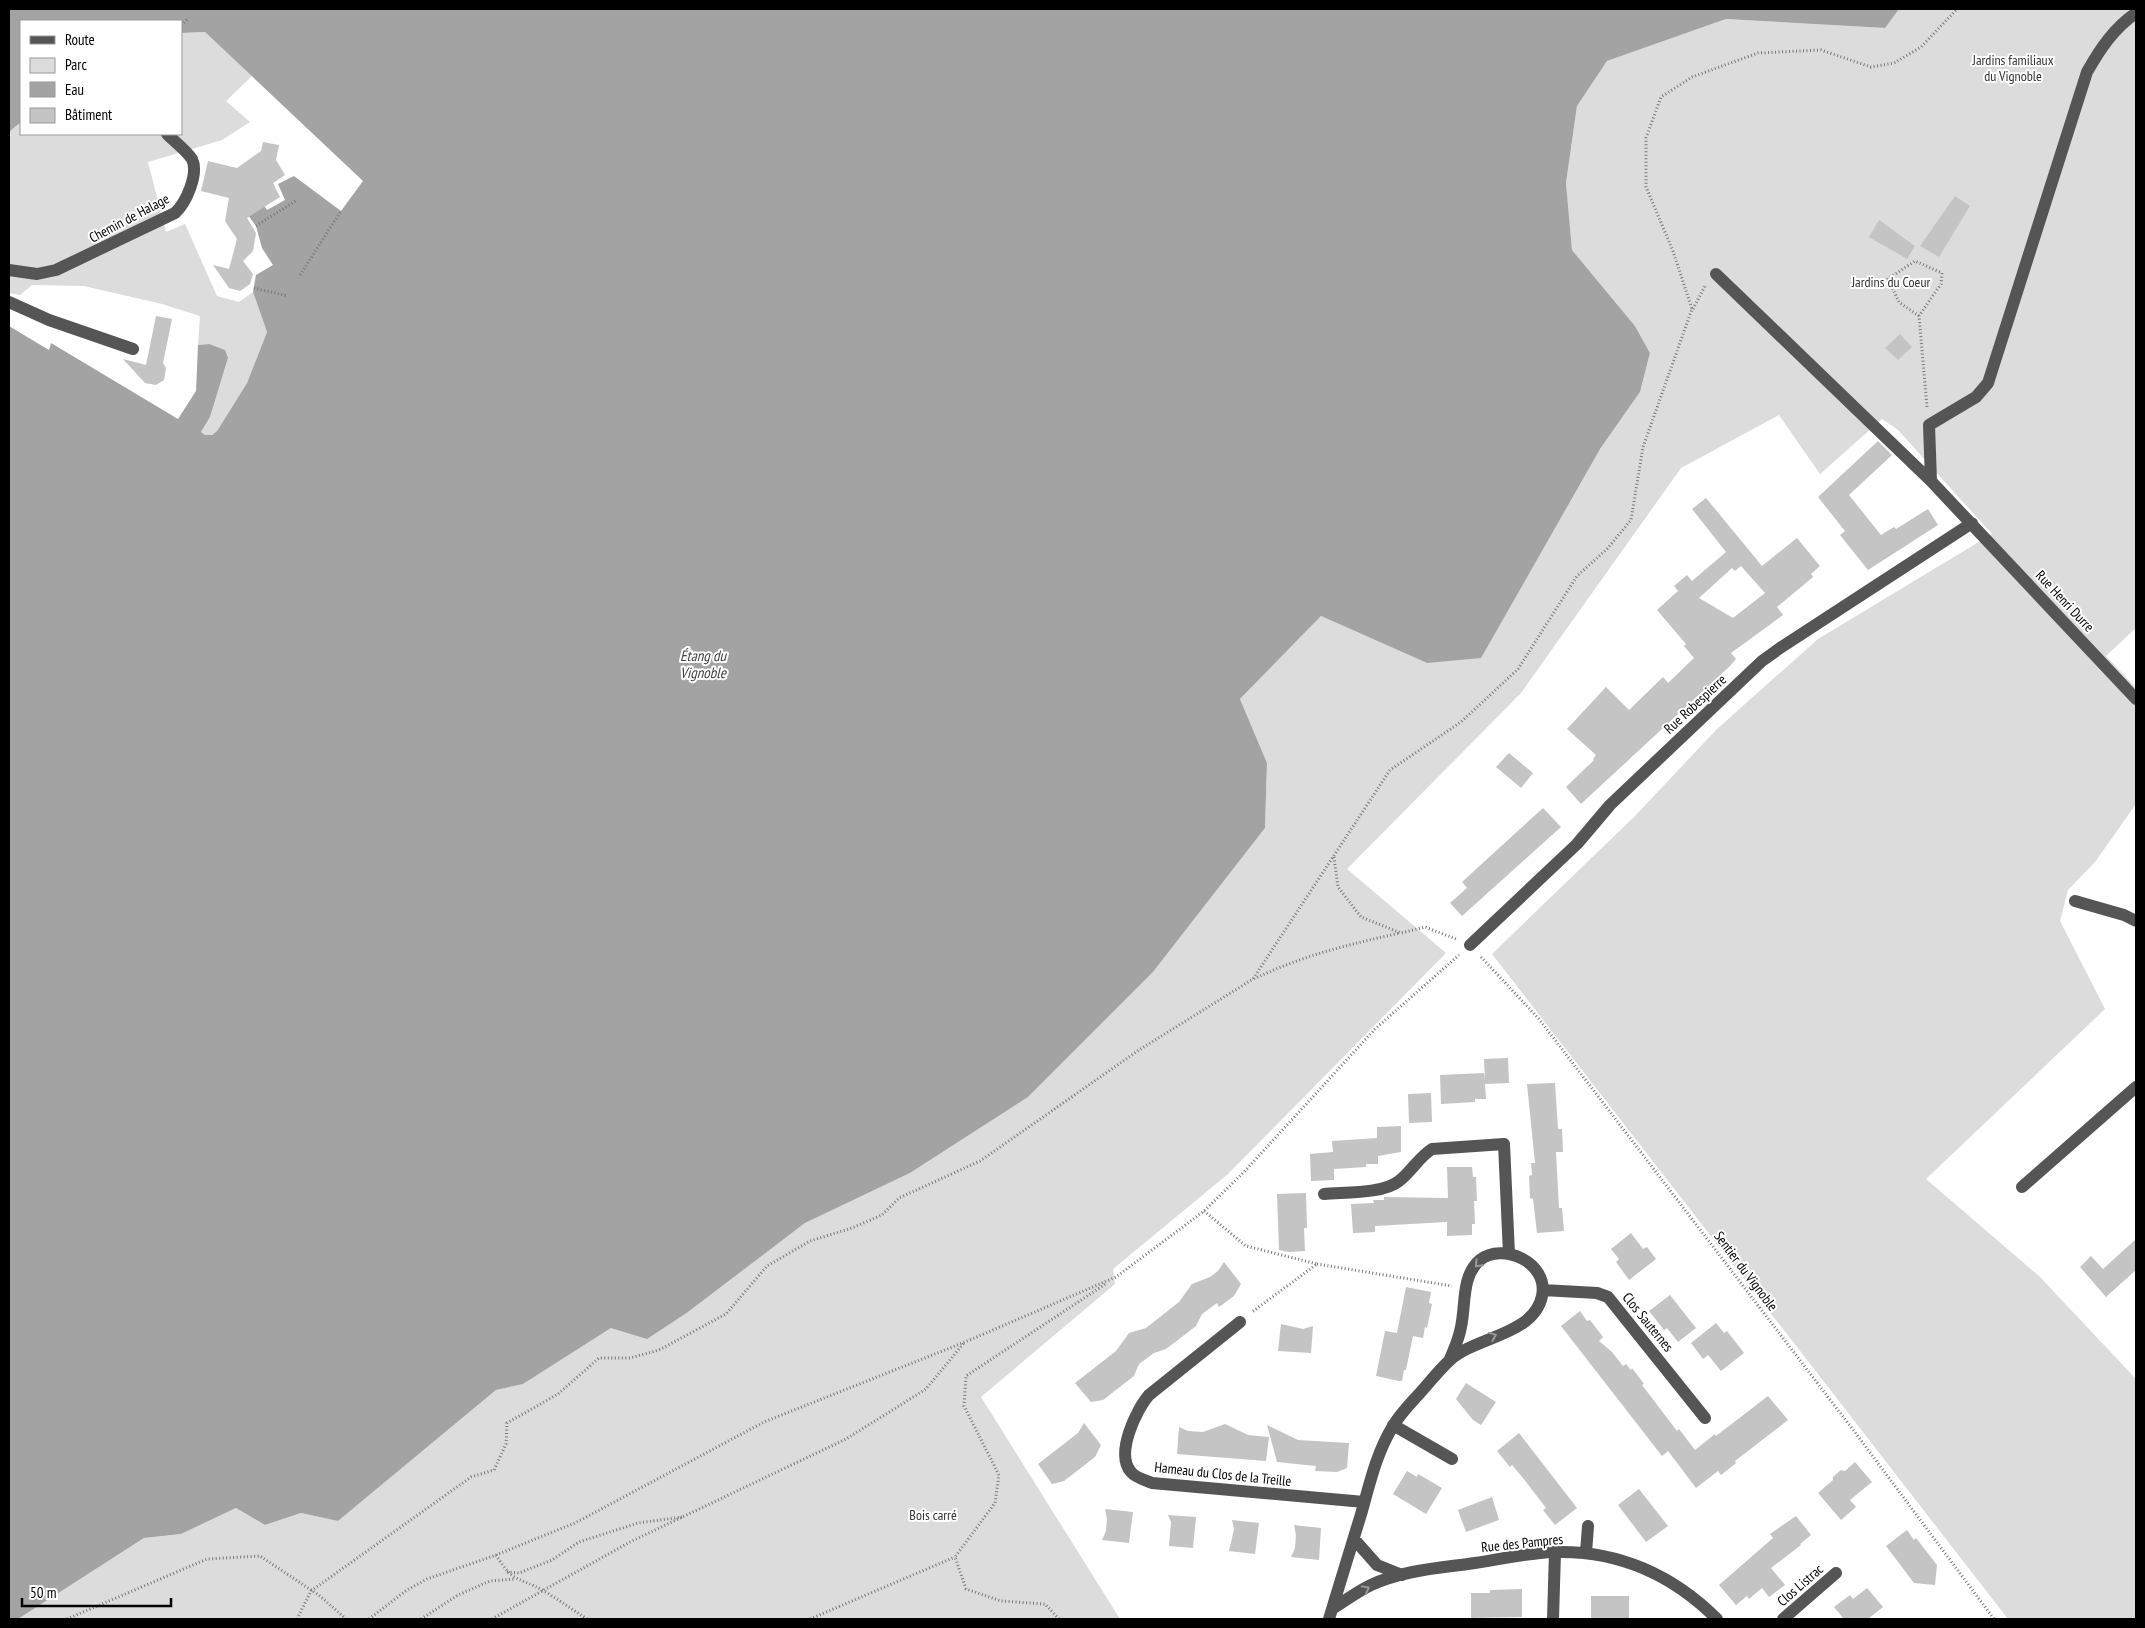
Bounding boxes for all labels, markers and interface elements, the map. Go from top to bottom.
legend [20,20,182,135]
text: Route [65,30,95,49]
park label: Jardins familiaux du Vignoble [1972,51,2054,85]
text: Parc [65,55,87,74]
text: Eau [65,80,84,99]
text: Bâtiment [65,105,112,124]
street label: Chemin de Halage [86,189,172,247]
park label: Jardins du Coeur [1851,273,1930,291]
street label: Rue Henri Durre [2032,566,2098,636]
water label: Étang du Vignoble [680,646,727,682]
street label: Rue Robespierre [1660,670,1730,737]
street label: Sentier du Vignoble [1710,1228,1782,1315]
one-way arrow [1475,1258,1484,1267]
street label: Clos Sauternes [1619,1289,1678,1356]
one-way arrow [1488,1332,1497,1343]
street label: Hameau du Clos de la Treille [1154,1458,1293,1490]
park label: Bois carré [909,1506,957,1524]
street label: Rue des Pampres [1480,1530,1564,1556]
street label: Clos Listrac [1773,1560,1827,1610]
scale bar [22,1576,171,1608]
text: 50 m [30,1583,56,1602]
one-way arrow [1360,1585,1369,1595]

